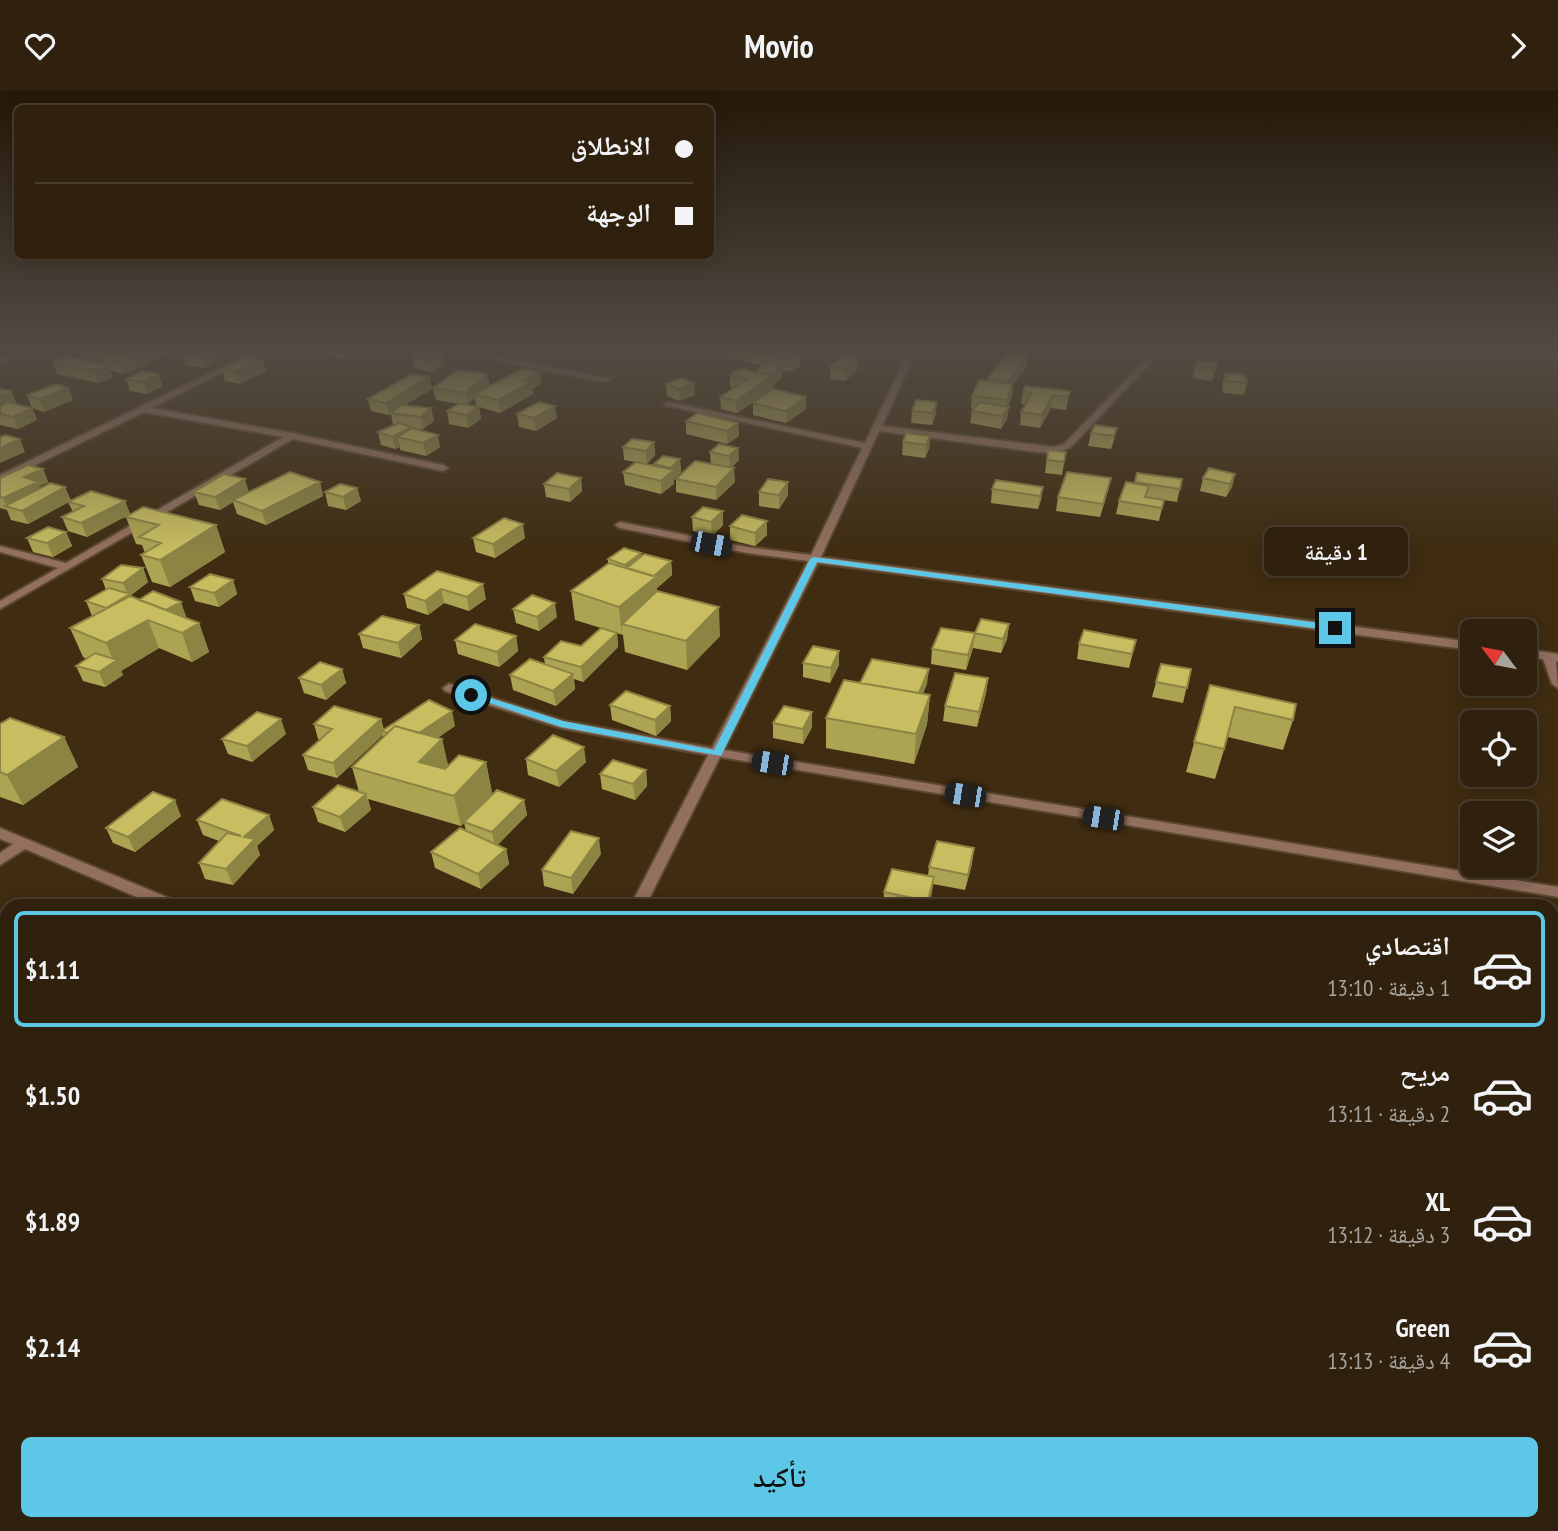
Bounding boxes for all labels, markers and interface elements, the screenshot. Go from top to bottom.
text: Movio [744,25,814,67]
icon: heart [21,27,59,65]
icon: forward [1499,27,1537,65]
text: الانطلاق [571,129,651,162]
text: الوجهة [586,196,651,229]
callout: 1 دقيقة [1263,526,1407,575]
car [689,530,734,558]
text: 1 دقيقة [1304,537,1368,566]
route end [1319,612,1351,644]
north arrow [1460,619,1536,697]
map controls [1460,619,1537,878]
route start [455,679,487,711]
button: locate [1460,710,1537,787]
car [750,749,795,777]
car [943,781,988,809]
button: layers [1460,801,1537,878]
car [1081,804,1126,832]
text: اقتصادي [1365,929,1450,962]
icon: car [1471,938,1534,1001]
text: $1.11 [25,953,80,986]
text: 1 دقيقة · 13:10 [1327,973,1450,1002]
text: مريح [1400,1055,1450,1088]
icon: car [1471,1064,1534,1127]
text: $1.50 [25,1079,80,1112]
text: 2 دقيقة · 13:11 [1327,1099,1450,1128]
text: XL [1425,1185,1450,1218]
icon: car [1471,1190,1534,1253]
text: $1.89 [25,1205,80,1238]
text: 3 دقيقة · 13:12 [1327,1220,1450,1249]
text: Green [1395,1311,1450,1344]
icon: car [1471,1316,1534,1379]
text: $2.14 [25,1331,80,1364]
text: 4 دقيقة · 13:13 [1327,1346,1450,1375]
button: تأكيد [21,1437,1538,1517]

